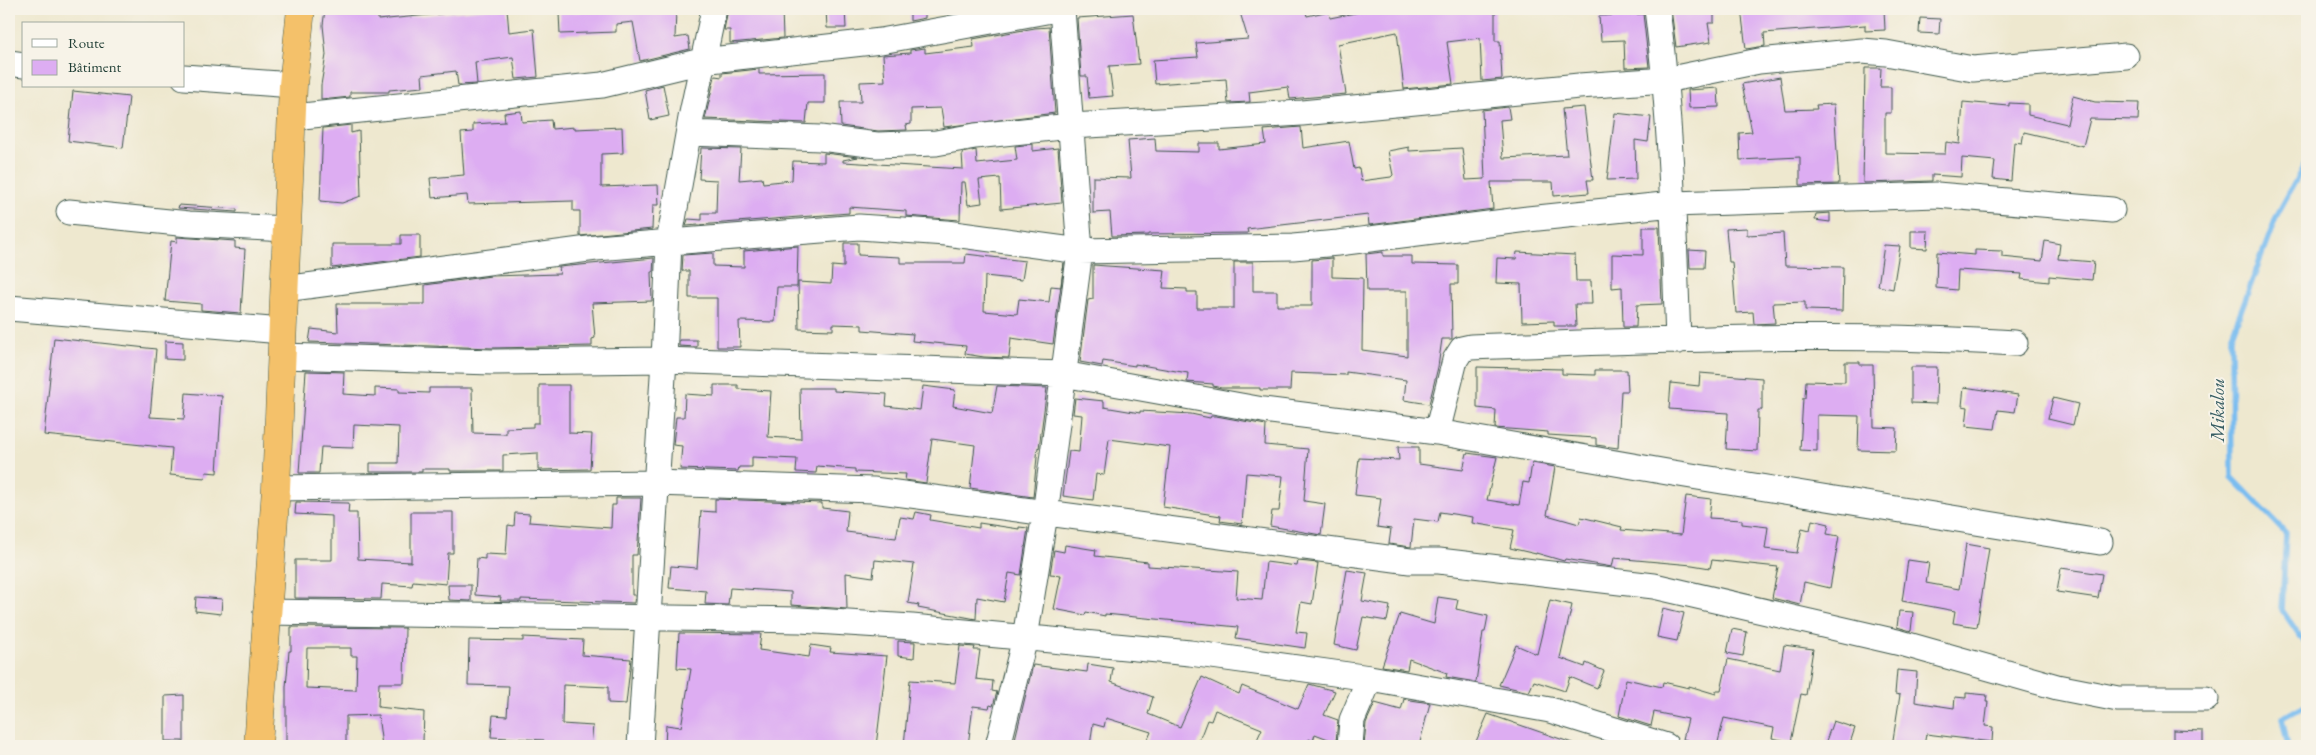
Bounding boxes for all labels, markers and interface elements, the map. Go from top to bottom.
legend [22,22,185,88]
text: Route [68,33,105,52]
text: Bâtiment [68,57,122,76]
water label: Mikalou [2205,378,2230,443]

